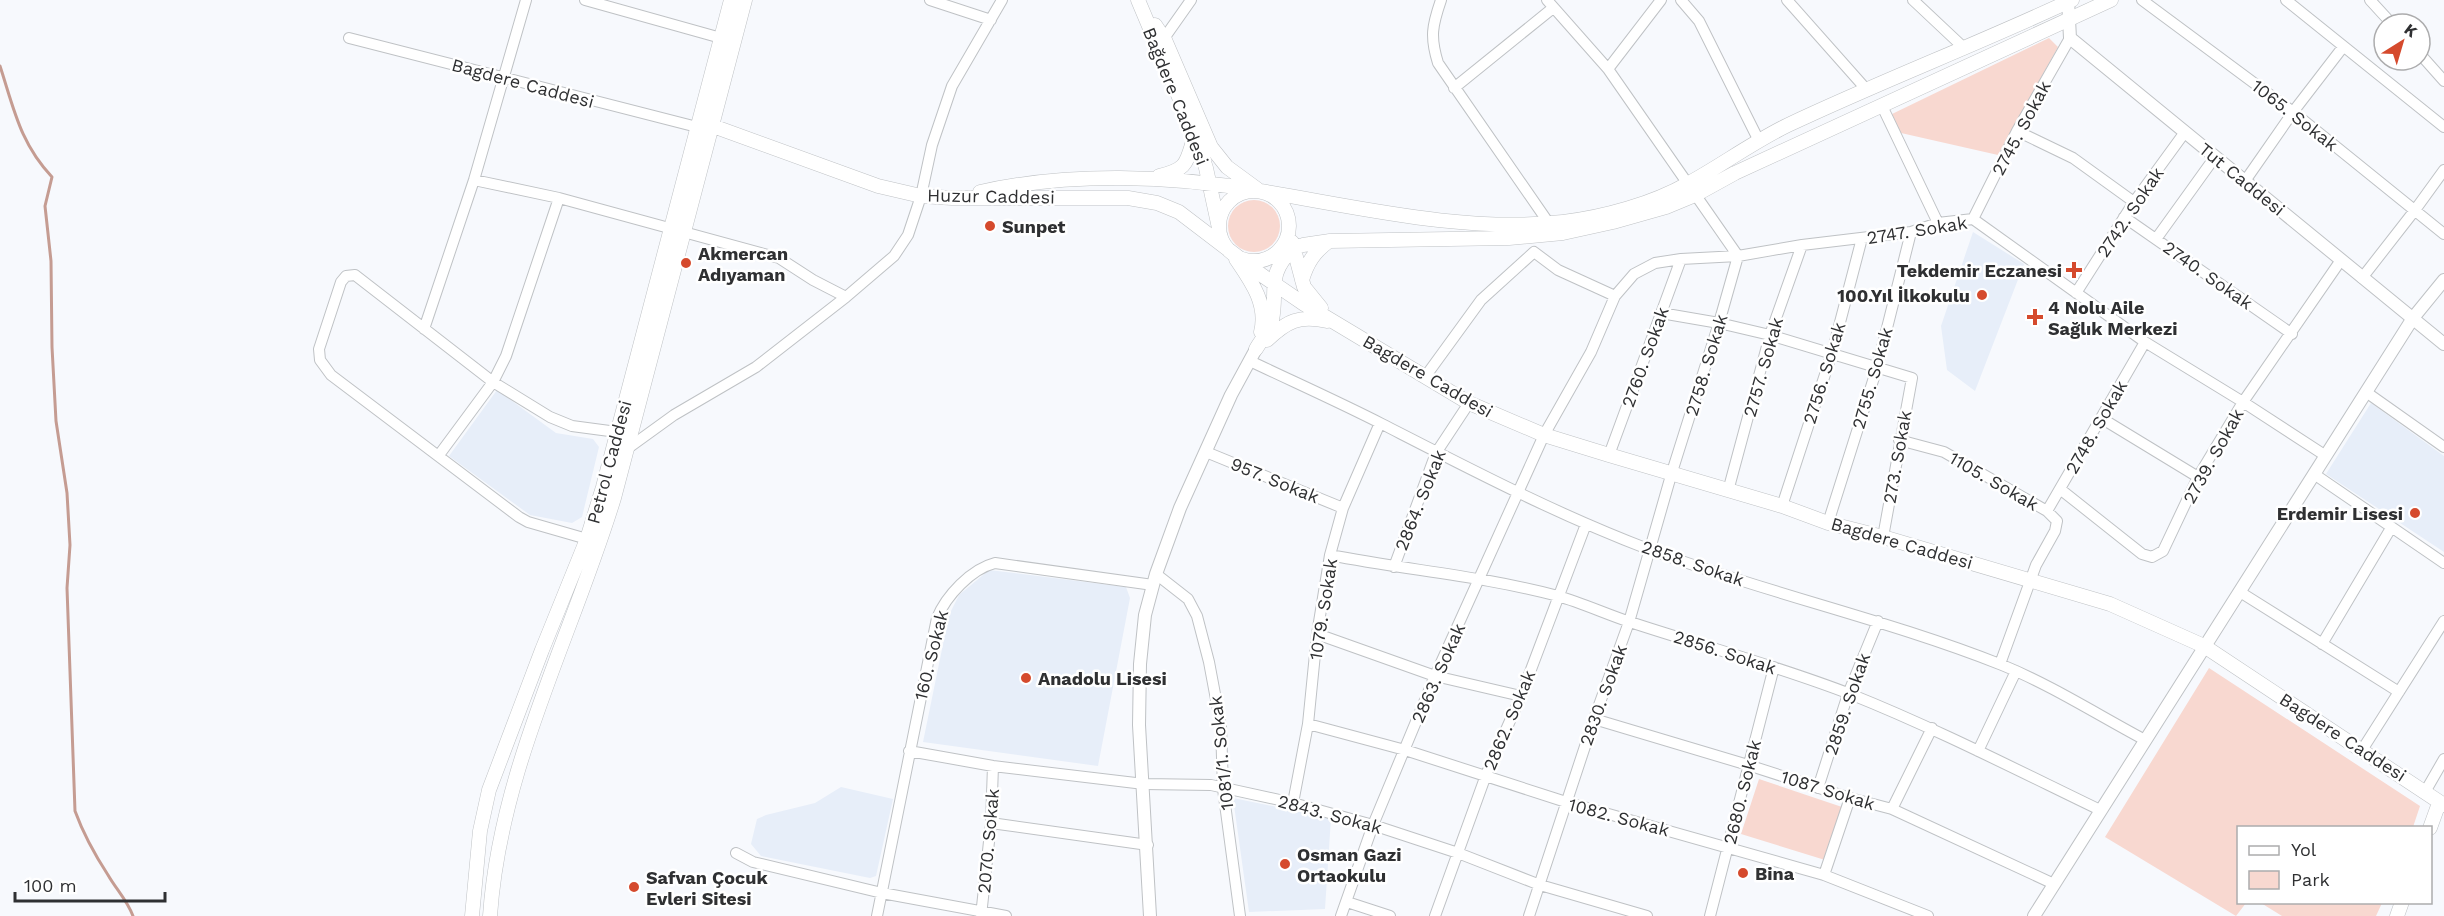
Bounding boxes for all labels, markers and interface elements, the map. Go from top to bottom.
north arrow [2372,12,2432,72]
text: K [2401,19,2421,41]
street label: Bağdere Caddesi [1139,24,1213,168]
street label: Bagdere Caddesi [450,54,596,112]
street label: 1065. Sokak [2248,75,2342,155]
street label: 2745. Sokak [1987,77,2055,179]
street label: Tut Caddesi [2195,138,2289,220]
street label: 2742. Sokak [2092,163,2168,261]
street label: Huzur Caddesi [927,184,1055,208]
street label: 2747. Sokak [1865,212,1969,248]
place label: Sunpet [1002,216,1065,237]
marker: Sunpet [983,219,997,233]
street label: 2740. Sokak [2159,236,2257,314]
place label: Akmercan Adıyaman [698,243,788,285]
marker: Akmercan Adıyaman [679,256,693,270]
place label: Tekdemir Eczanesi [1897,260,2062,281]
marker: Tekdemir Eczanesi [2067,263,2081,277]
place label: 100.Yıl İlkokulu [1837,285,1970,306]
marker: 100.Yıl İlkokulu [1975,288,1989,302]
place label: 4 Nolu Aile Sağlık Merkezi [2048,297,2177,339]
street label: 2760. Sokak [1617,304,1673,410]
marker: 4 Nolu Aile Sağlık Merkezi [2026,308,2044,326]
street label: 2758. Sokak [1681,311,1731,419]
street label: 2757. Sokak [1739,315,1787,419]
street label: 2756. Sokak [1799,320,1849,426]
street label: 2755. Sokak [1847,325,1897,431]
street label: Bagdere Caddesi [1359,330,1497,422]
street label: 2748. Sokak [2061,376,2131,478]
street label: Petrol Caddesi [582,398,636,526]
street label: 2739. Sokak [2178,405,2248,507]
street label: 273. Sokak [1878,409,1916,505]
street label: 2864. Sokak [1390,446,1450,554]
street label: 1105. Sokak [1946,447,2042,515]
street label: 957. Sokak [1228,453,1322,507]
place label: Erdemir Lisesi [2277,503,2403,524]
marker: Erdemir Lisesi [2408,506,2422,520]
street label: Bagdere Caddesi [1829,513,1975,573]
street label: 2858. Sokak [1639,536,1747,590]
street label: 1079. Sokak [1305,557,1341,661]
street label: 160. Sokak [910,608,952,702]
street label: 2863. Sokak [1407,620,1469,726]
street label: 2856. Sokak [1671,626,1779,678]
street label: 2830. Sokak [1575,642,1631,748]
street label: 2859. Sokak [1820,650,1874,758]
street label: 2862. Sokak [1478,667,1540,773]
place label: Anadolu Lisesi [1038,668,1167,689]
marker: Anadolu Lisesi [1019,671,1033,685]
street label: Bagdere Caddesi [2276,688,2410,786]
street label: 1081/1. Sokak [1205,695,1237,811]
street label: 2680. Sokak [1719,738,1765,846]
street label: 1087 Sokak [1779,766,1877,814]
street label: 2070. Sokak [973,788,1003,894]
street label: 2843. Sokak [1276,790,1384,838]
street label: 1082. Sokak [1566,793,1672,841]
legend [2237,826,2432,904]
text: Yol [2291,839,2317,860]
place label: Osman Gazi Ortaokulu [1297,844,1402,886]
marker: Osman Gazi Ortaokulu [1278,857,1292,871]
place label: Bina [1755,863,1795,884]
scale bar [15,865,165,903]
marker: Bina [1736,866,1750,880]
place label: Safvan Çocuk Evleri Sitesi [646,867,768,909]
text: Park [2291,869,2330,890]
text: 100 m [24,875,77,896]
marker: Safvan Çocuk Evleri Sitesi [627,880,641,894]

